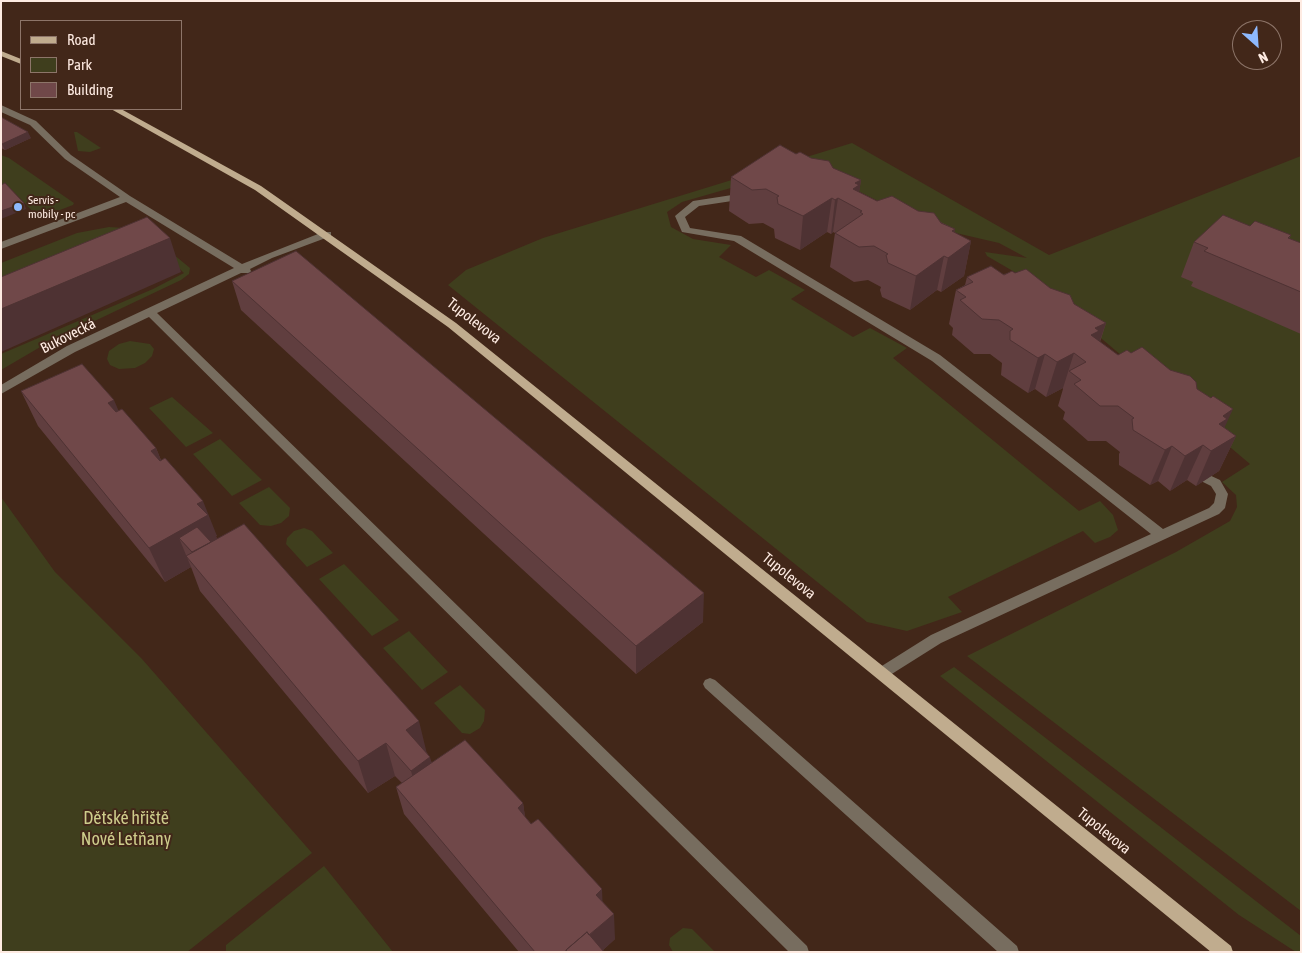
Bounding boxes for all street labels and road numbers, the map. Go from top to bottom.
street label: Tupolevova [443,294,505,348]
street label: Bukovecká [37,314,99,358]
street label: Tupolevova [759,549,819,603]
street label: Tupolevova [1074,804,1134,858]

